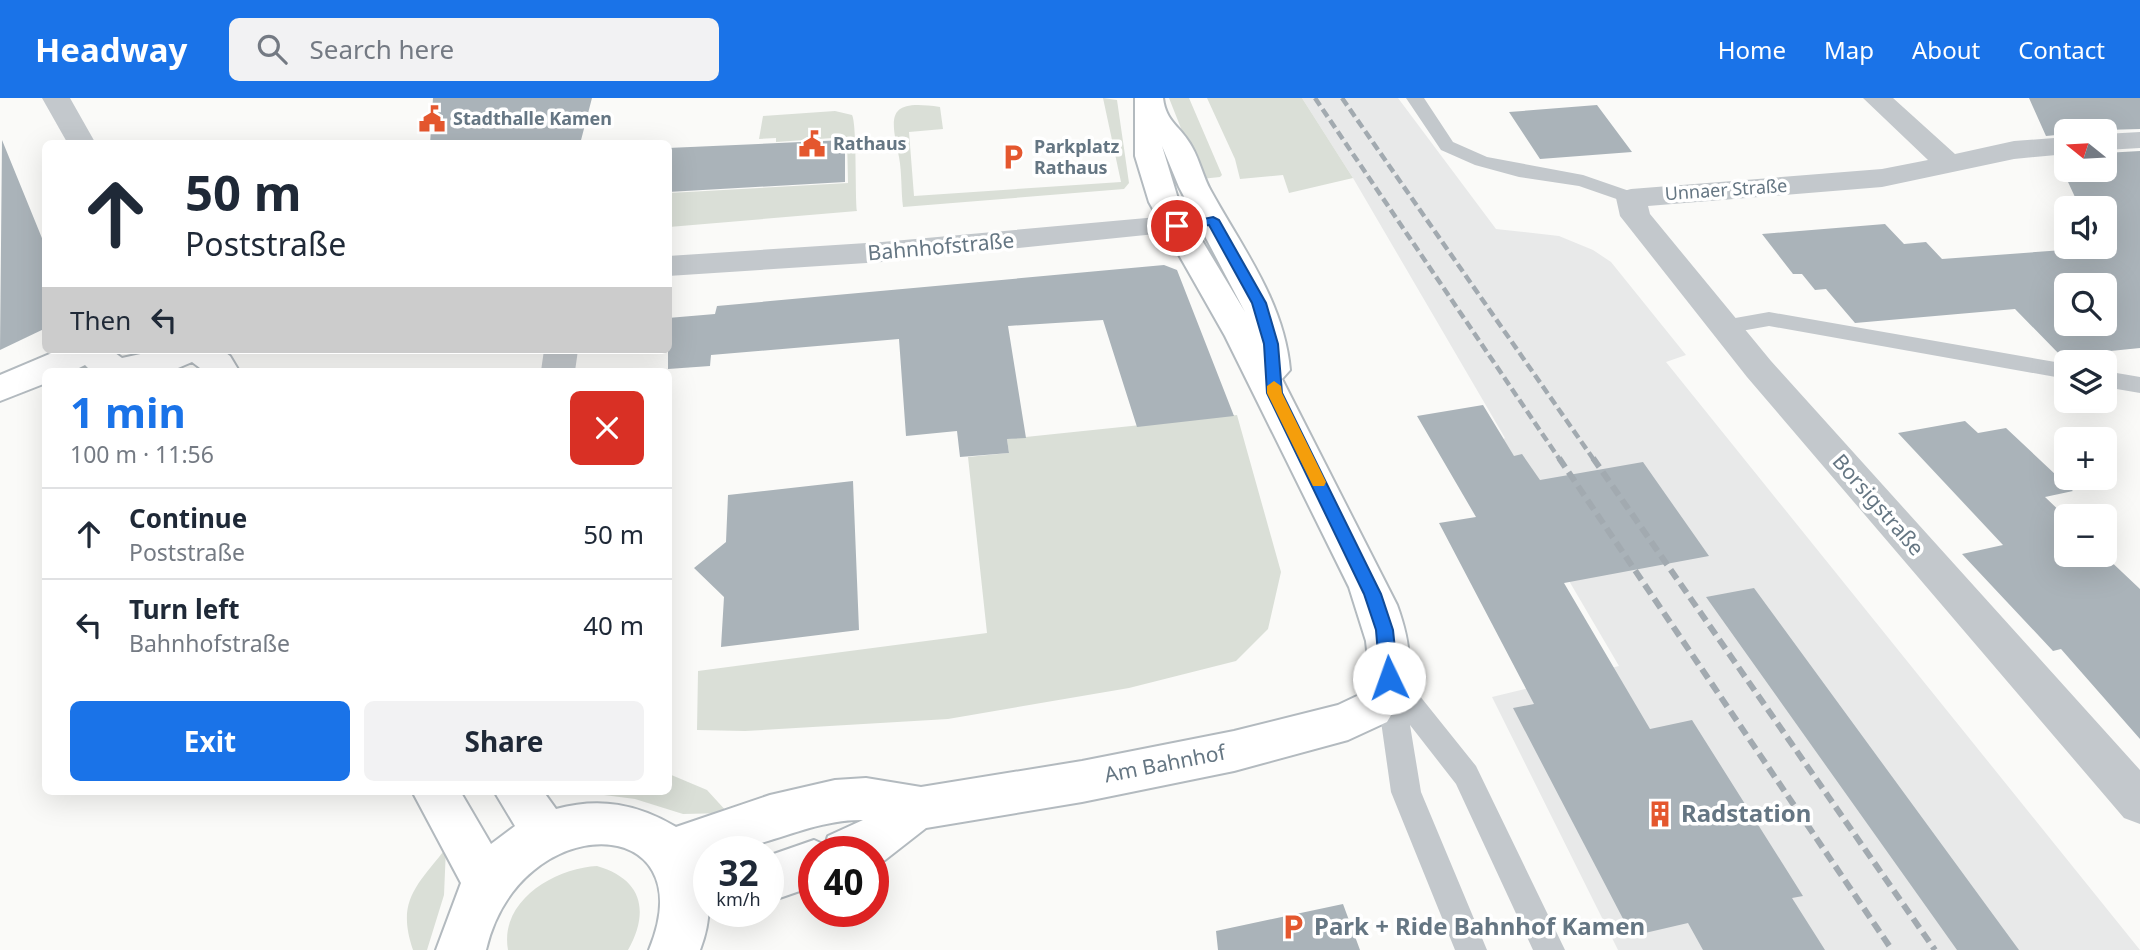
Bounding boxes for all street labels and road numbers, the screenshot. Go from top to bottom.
street label: Unnaer Straße [1664,173,1788,205]
street label: Bahnhofstraße [866,226,1015,266]
street label: Borsigstraße [1827,448,1931,561]
street label: Am Bahnhof [1102,737,1229,788]

